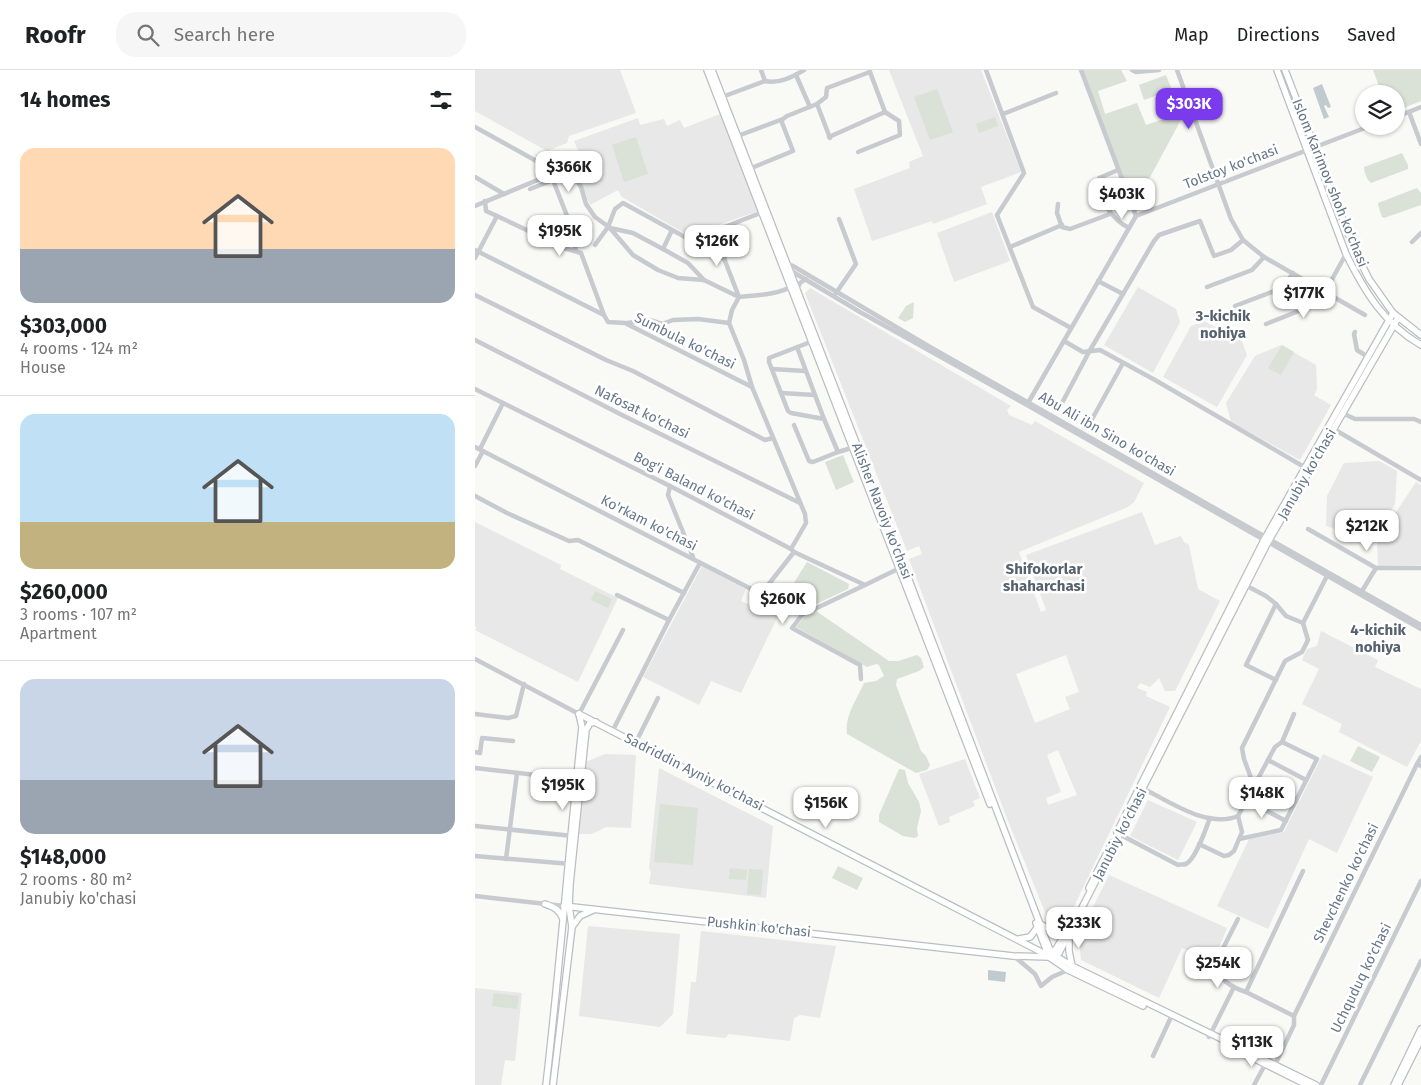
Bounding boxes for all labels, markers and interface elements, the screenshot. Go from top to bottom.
search box [116,12,466,57]
text: Roofr [25,21,86,49]
icon: search [134,21,162,49]
text: Search here [174,23,275,46]
text: Map [1174,24,1209,46]
text: Directions [1237,24,1319,46]
text: Saved [1347,24,1396,46]
map controls [1355,85,1405,135]
button: layers [1355,85,1405,135]
icon: filters [427,86,455,114]
text: 14 homes [20,87,110,113]
pin: $303K [1154,88,1224,130]
text: $303K [1167,94,1211,113]
street label: Islom Karimov shoh ko'chasi [1288,96,1372,270]
street label: Tolstoy ko'chasi [1181,141,1281,193]
pin: $366K [534,150,604,193]
text: $366K [546,157,592,176]
pin: $403K [1087,178,1157,220]
icon: home [193,181,283,271]
text: $403K [1099,184,1145,203]
pin: $195K [525,214,595,257]
text: $195K [538,221,582,240]
pin: $126K [682,224,752,267]
text: $126K [695,231,739,250]
pin: $177K [1269,276,1339,319]
text: $177K [1284,283,1324,302]
district label: 3-kichik nohiya [1195,307,1251,342]
street label: Sumbula ko'chasi [632,309,738,373]
text: $303,000 [20,313,107,339]
text: 4 rooms · 124 m² [20,339,138,358]
text: House [20,358,66,377]
street label: Nafosat ko'chasi [592,382,692,442]
street label: Abu Ali ibn Sino ko'chasi [1036,388,1178,480]
street label: Janubiy ko'chasi [1274,426,1340,522]
street label: Alisher Navoiy ko'chasi [848,440,916,582]
icon: home [193,446,283,536]
street label: Bog'i Baland ko'chasi [631,448,757,524]
street label: Ko'rkam ko'chasi [598,491,700,555]
pin: $212K [1332,510,1402,552]
text: $212K [1346,516,1388,535]
district label: Shifokorlar shaharchasi [1003,560,1085,595]
text: $260,000 [20,579,108,605]
pin: $260K [748,582,818,625]
text: $260K [760,589,806,608]
text: 3 rooms · 107 m² [20,605,137,624]
district label: 4-kichik nohiya [1350,621,1406,656]
text: Apartment [20,624,97,643]
icon: home [193,711,283,801]
street label: Sadriddin Ayniy ko'chasi [621,729,767,815]
pin: $195K [528,768,598,811]
text: $195K [541,775,585,794]
pin: $148K [1227,776,1297,819]
text: $148K [1240,783,1284,802]
street label: Janubiy ko'chasi [1089,785,1151,883]
pin: $156K [791,786,861,829]
text: $156K [804,793,848,812]
street label: Shevchenko ko'chasi [1310,821,1382,945]
text: $148,000 [20,844,106,870]
text: 2 rooms · 80 m² [20,870,132,889]
text: Janubiy ko'chasi [20,889,137,908]
pin: $233K [1044,906,1114,949]
street label: Pushkin ko'chasi [706,913,812,941]
text: $233K [1057,913,1101,932]
street label: Uchquduq ko'chasi [1327,920,1395,1036]
pin: $254K [1183,946,1253,989]
text: $254K [1196,953,1240,972]
pin: $113K [1217,1026,1287,1068]
text: $113K [1231,1032,1273,1051]

